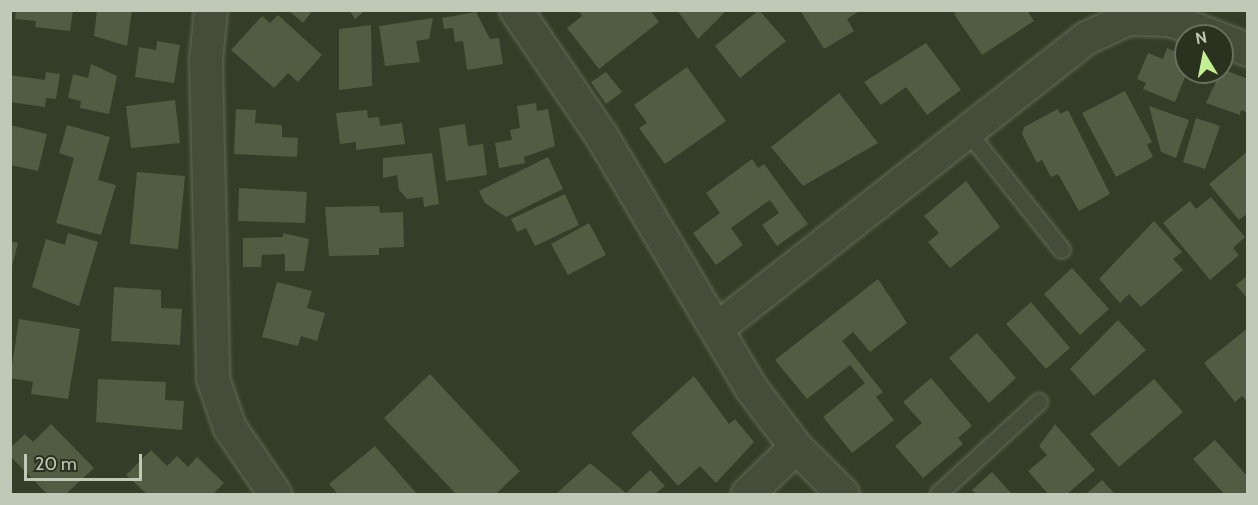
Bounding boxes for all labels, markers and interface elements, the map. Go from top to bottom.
north arrow [1174,24,1234,84]
text: N [1194,27,1208,48]
scale bar [27,442,146,480]
text: 20 m [35,453,77,475]

